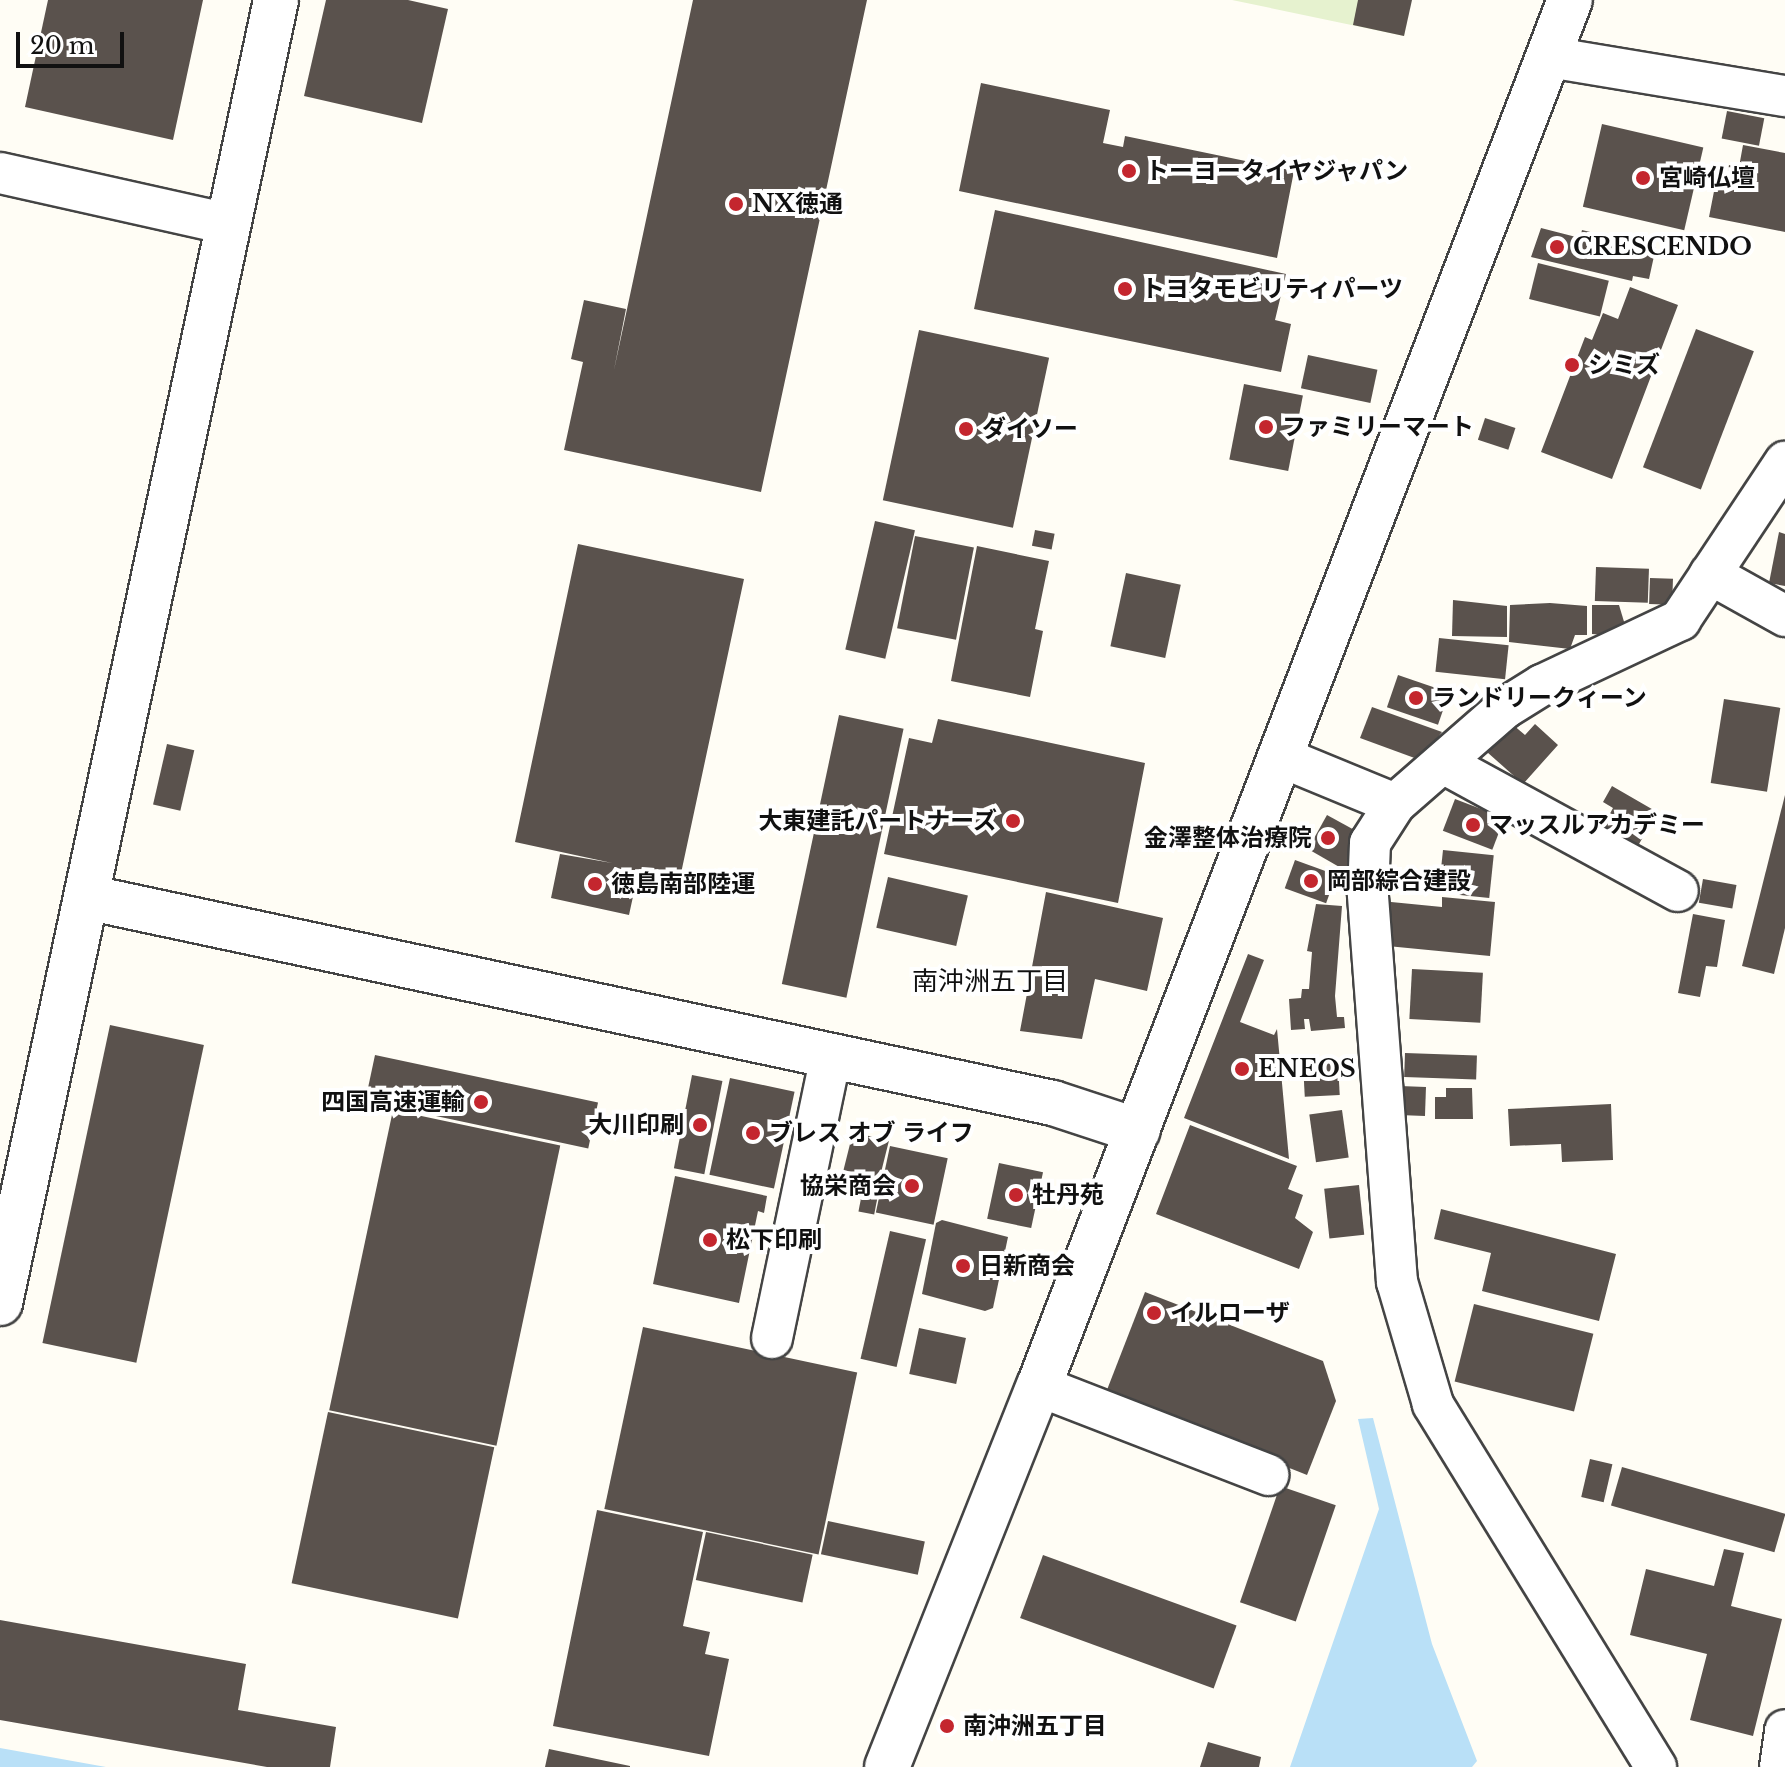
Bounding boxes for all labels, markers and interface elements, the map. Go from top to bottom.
scale bar [20,16,128,66]
text: 20 m [30,31,95,60]
place label: トーヨータイヤジャパン [1145,157,1409,185]
marker: トーヨータイヤジャパン [1120,162,1138,180]
place label: 宮崎仏壇 [1659,164,1755,192]
marker: 宮崎仏壇 [1634,169,1652,187]
place label: NX徳通 [752,190,843,218]
marker: NX徳通 [727,195,745,213]
place label: CRESCENDO [1573,233,1752,261]
marker: CRESCENDO [1548,238,1566,256]
place label: トヨタモビリティパーツ [1141,275,1405,303]
marker: トヨタモビリティパーツ [1116,280,1134,298]
place label: シミズ [1588,351,1660,379]
marker: シミズ [1563,356,1581,374]
place label: ファミリーマート [1282,413,1474,441]
place label: ダイソー [982,415,1078,443]
marker: ファミリーマート [1257,418,1275,436]
marker: ダイソー [957,420,975,438]
place label: ランドリークィーン [1432,684,1648,712]
marker: ランドリークィーン [1407,689,1425,707]
place label: 大東建託パートナーズ [757,807,997,835]
place label: マッスルアカデミー [1489,811,1705,839]
marker: 大東建託パートナーズ [1004,812,1022,830]
marker: マッスルアカデミー [1464,816,1482,834]
place label: 金澤整体治療院 [1144,824,1312,852]
marker: 金澤整体治療院 [1319,829,1337,847]
place label: 岡部綜合建設 [1327,867,1471,895]
place label: 徳島南部陸運 [611,870,755,898]
marker: 岡部綜合建設 [1302,872,1320,890]
marker: 徳島南部陸運 [586,875,604,893]
district label: 南沖洲五丁目 [912,966,1068,998]
place label: ENEOS [1258,1055,1356,1083]
marker: ENEOS [1233,1060,1251,1078]
place label: 四国高速運輸 [321,1088,465,1116]
marker: 四国高速運輸 [472,1093,490,1111]
place label: 大川印刷 [588,1111,684,1139]
marker: 大川印刷 [691,1116,709,1134]
place label: ブレス オブ ライフ [769,1119,974,1147]
marker: ブレス オブ ライフ [744,1124,762,1142]
place label: 協栄商会 [800,1172,896,1200]
marker: 協栄商会 [903,1177,921,1195]
place label: 牡丹苑 [1032,1181,1104,1209]
marker: 牡丹苑 [1007,1186,1025,1204]
place label: 松下印刷 [726,1226,822,1254]
marker: 松下印刷 [701,1231,719,1249]
place label: 日新商会 [979,1252,1075,1280]
marker: 日新商会 [954,1257,972,1275]
place label: イルローザ [1170,1299,1290,1327]
marker: イルローザ [1145,1304,1163,1322]
place label: 南沖洲五丁目 [963,1712,1107,1740]
marker: 南沖洲五丁目 [938,1717,956,1735]

